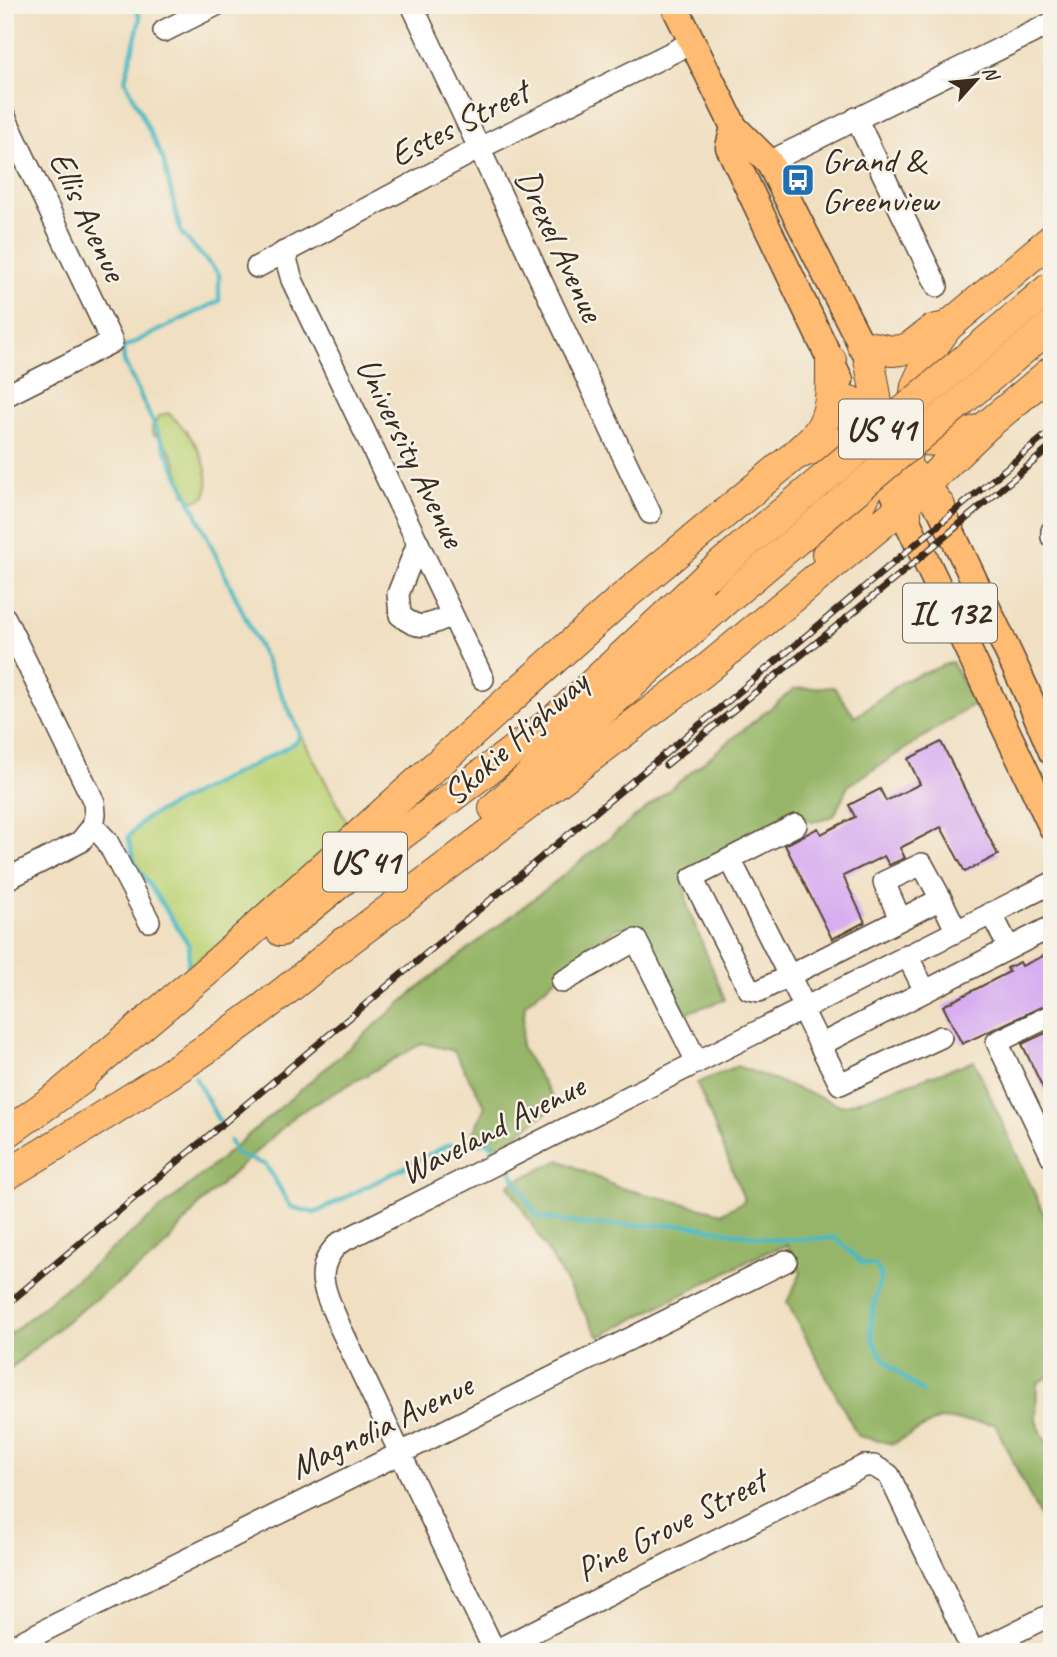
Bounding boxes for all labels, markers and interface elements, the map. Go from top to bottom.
north arrow [942,46,1012,116]
text: N [977,62,1005,86]
street label: Estes Street [382,67,540,177]
place label: Grand & Greenview [822,138,941,223]
street label: Ellis Avenue [38,144,139,290]
bus stop icon: Grand & Greenview [779,161,817,199]
street label: Drexel Avenue [505,162,616,331]
street label: University Avenue [346,350,477,557]
road number: US 41 [839,400,923,458]
road number: IL 132 [903,584,997,642]
street label: Skokie Highway [433,659,600,815]
road number: US 41 [323,832,407,891]
street label: Waveland Avenue [392,1062,594,1195]
street label: Magnolia Avenue [282,1361,482,1490]
street label: Pine Grove Street [568,1456,778,1592]

